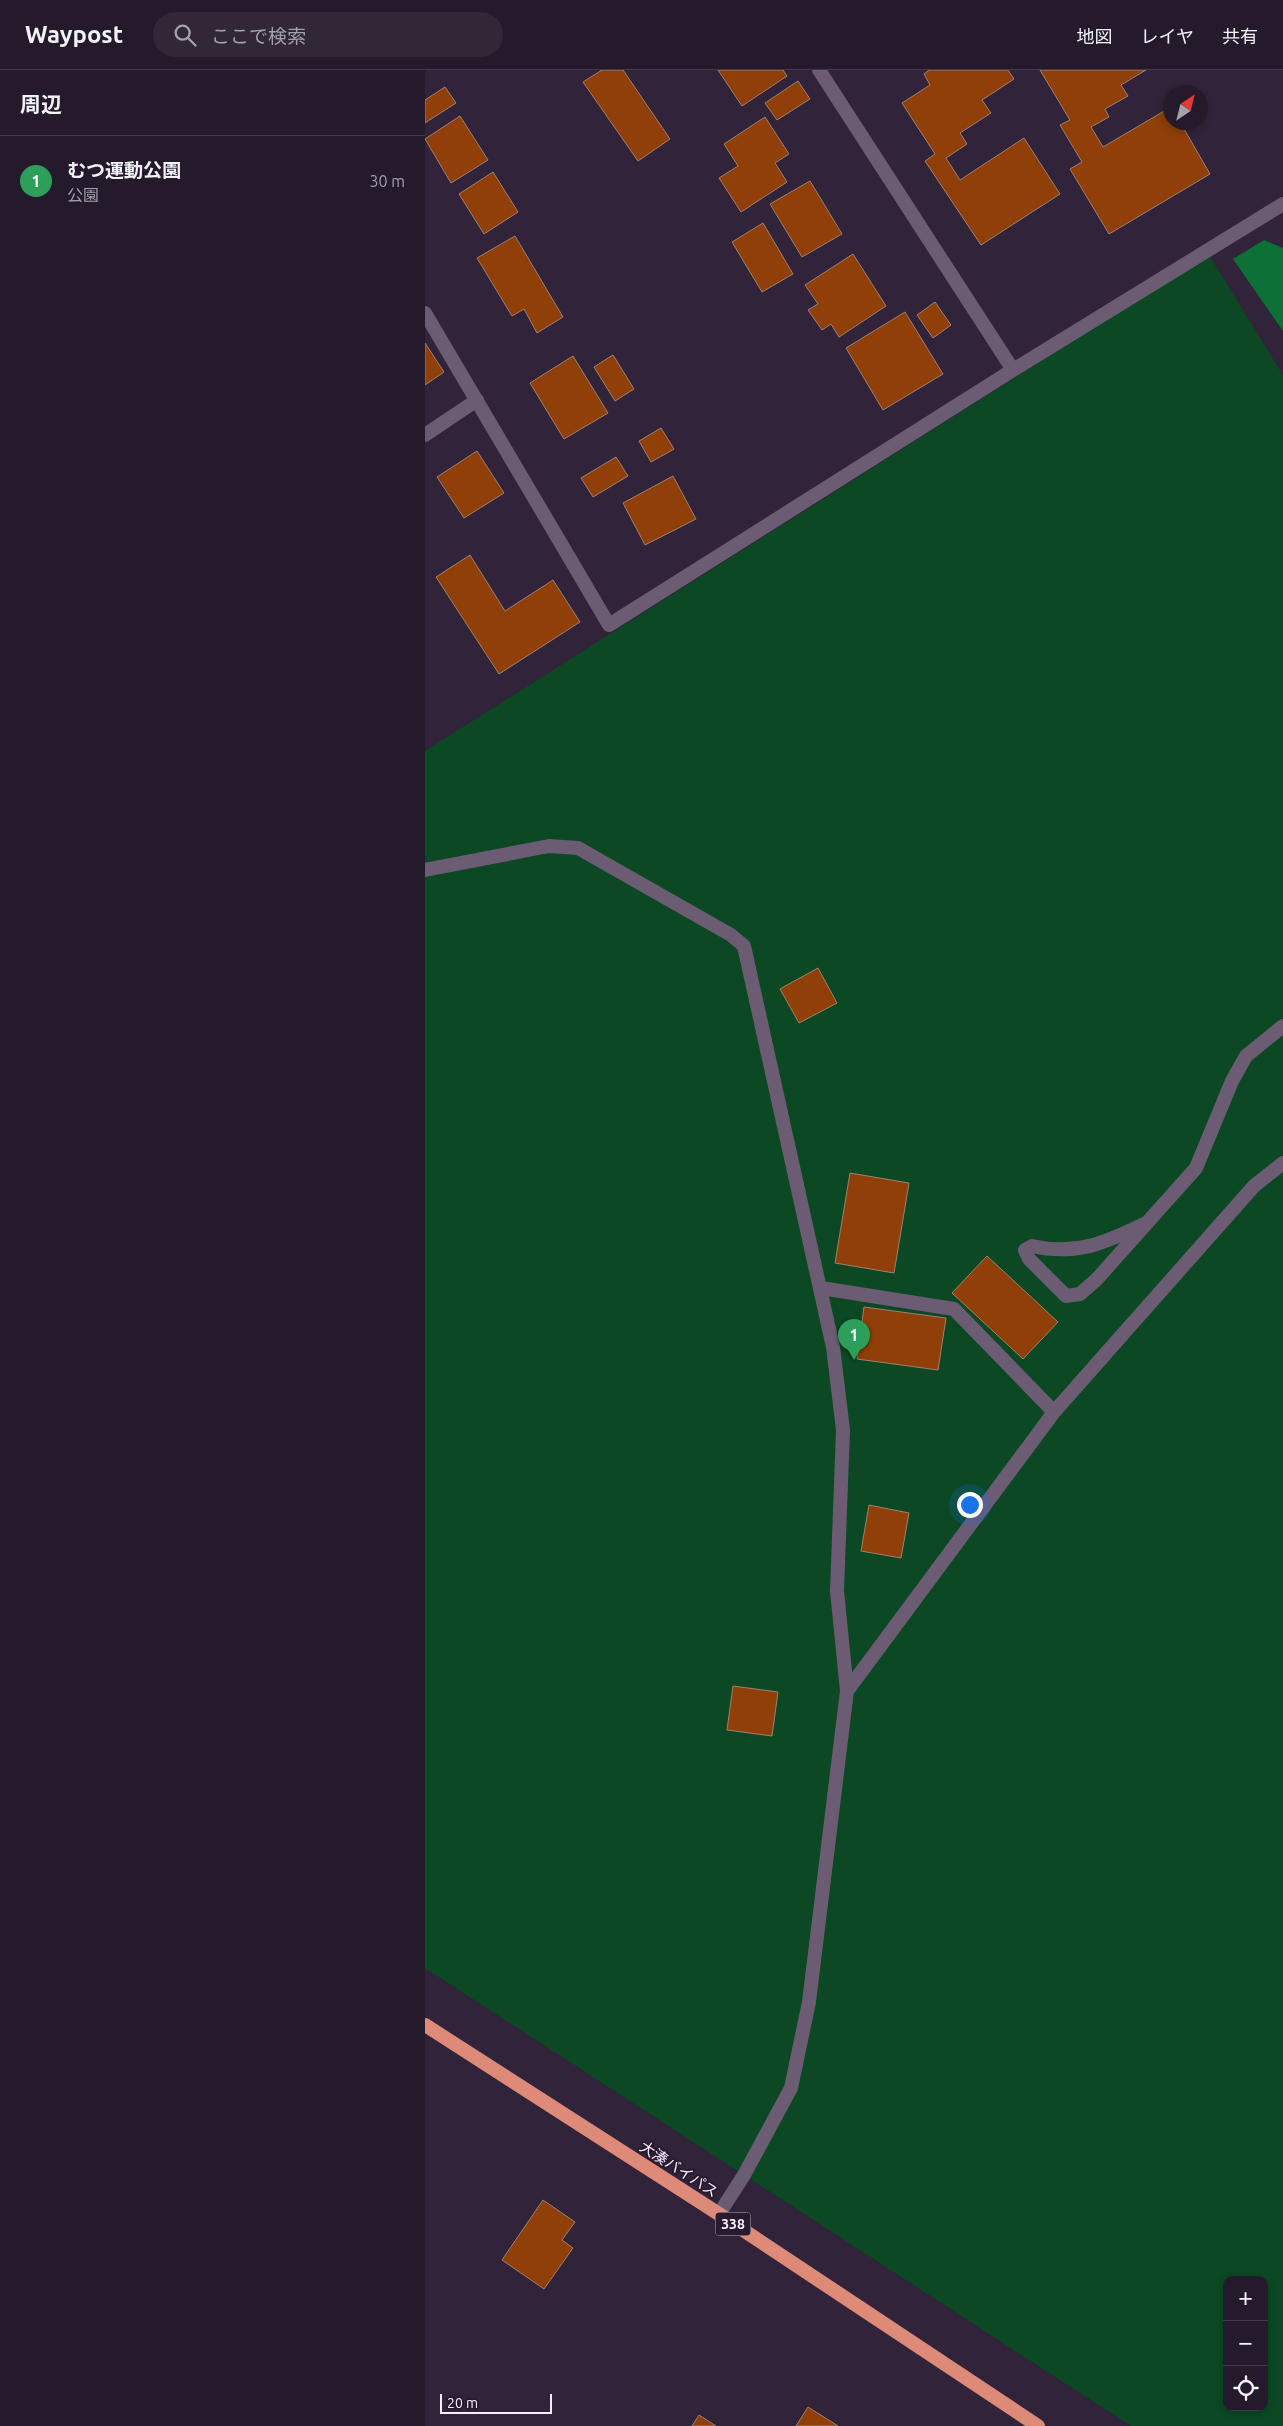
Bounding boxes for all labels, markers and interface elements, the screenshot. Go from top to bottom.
search box [153,12,503,57]
text: Waypost [25,21,123,48]
icon: search [171,21,199,49]
text: ここで検索 [211,25,306,47]
text: 地図 [1077,26,1113,46]
text: レイヤ [1141,26,1194,46]
text: 共有 [1222,26,1258,46]
north arrow [1163,85,1208,130]
text: 周辺 [20,92,62,116]
text: むつ運動公園 [67,159,181,181]
text: 1 [31,172,41,190]
text: 30 m [369,172,405,190]
text: 公園 [67,186,99,204]
pin: 1 [838,1319,870,1360]
your location [957,1492,983,1518]
street label: 大湊バイパス [637,2137,721,2201]
road number: 338 [715,2212,751,2236]
map controls [1223,2276,1268,2411]
button: + [1223,2276,1268,2321]
button: − [1223,2321,1268,2366]
button: locate [1223,2366,1268,2411]
scale bar [440,2391,553,2414]
text: 20 m [447,2395,478,2411]

